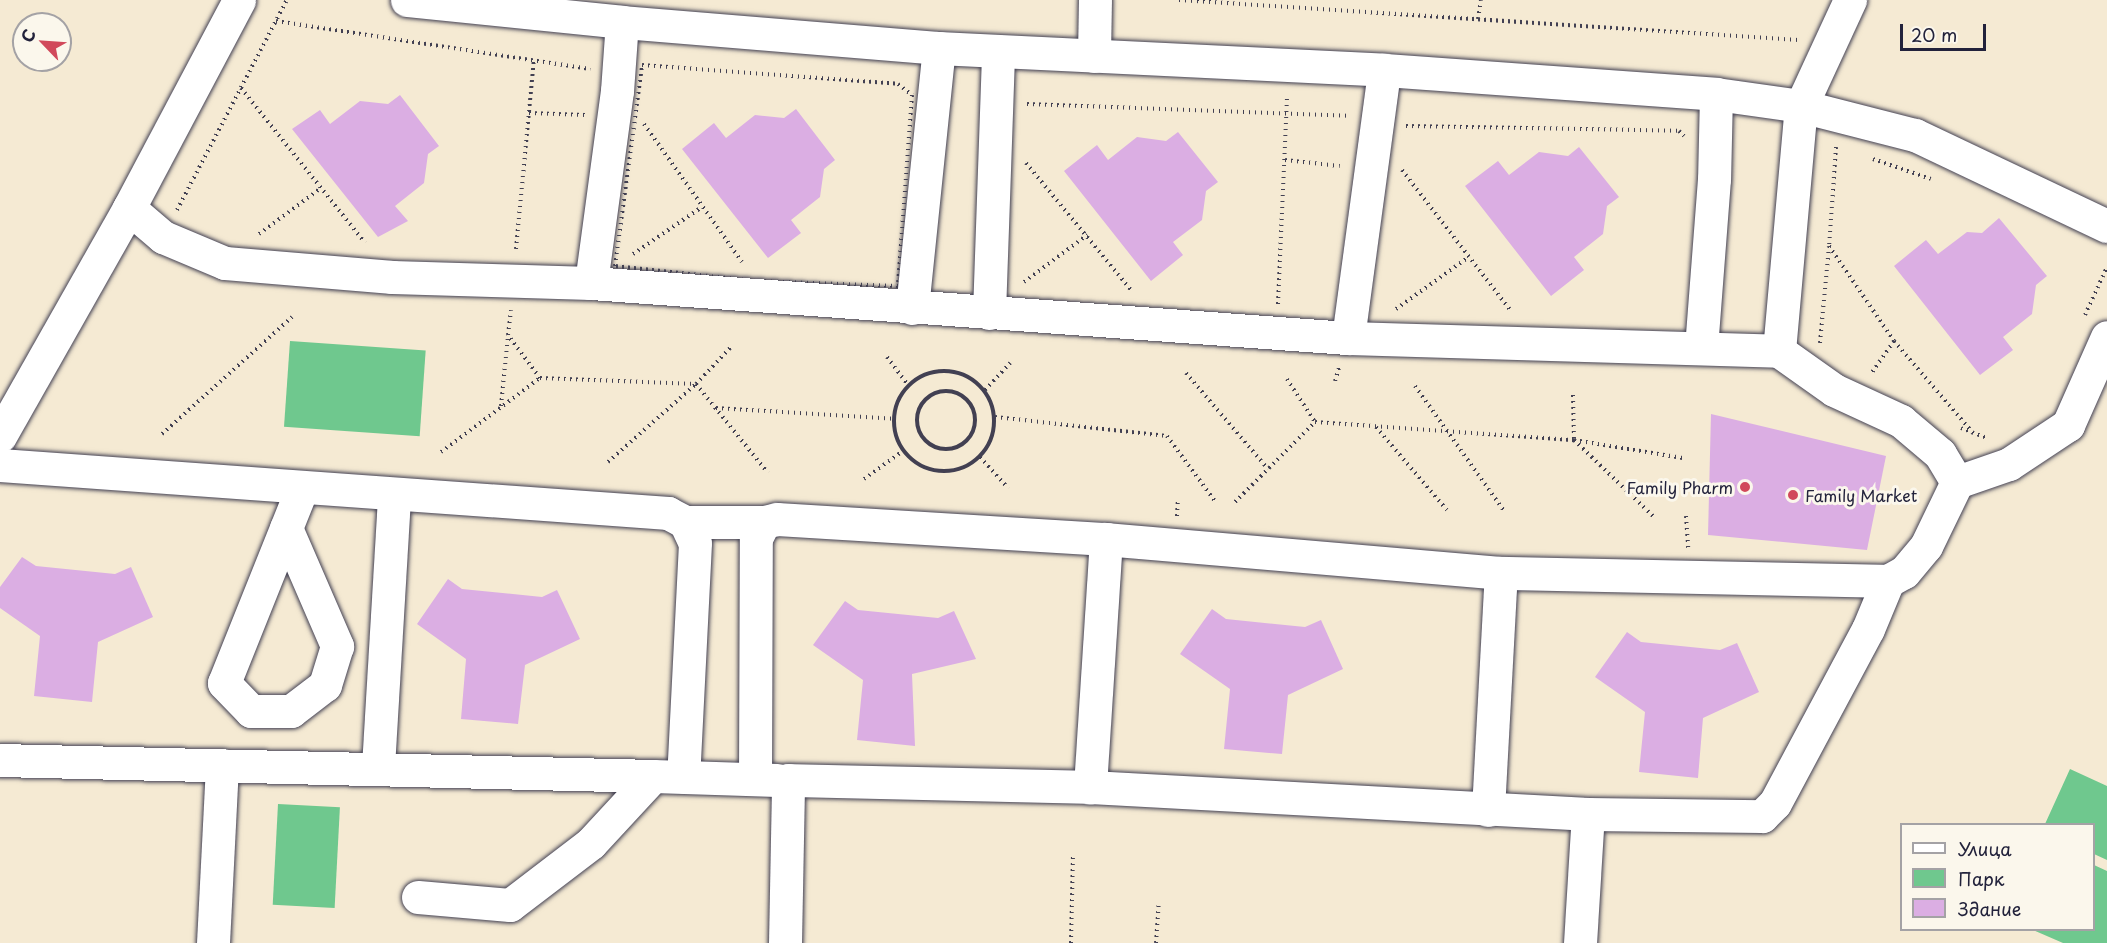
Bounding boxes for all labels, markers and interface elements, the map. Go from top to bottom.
north arrow [12,12,72,72]
scale bar [1903,12,1988,50]
text: 20 m [1911,21,1957,48]
text: С [14,25,41,46]
place label: Family Pharm [1626,477,1733,497]
marker: Family Pharm [1738,480,1752,494]
place label: Family Market [1805,485,1917,505]
marker: Family Market [1786,488,1800,502]
legend [1900,823,2095,931]
text: Улица [1958,835,2012,862]
text: Парк [1958,865,2004,892]
text: Здание [1958,895,2021,922]

